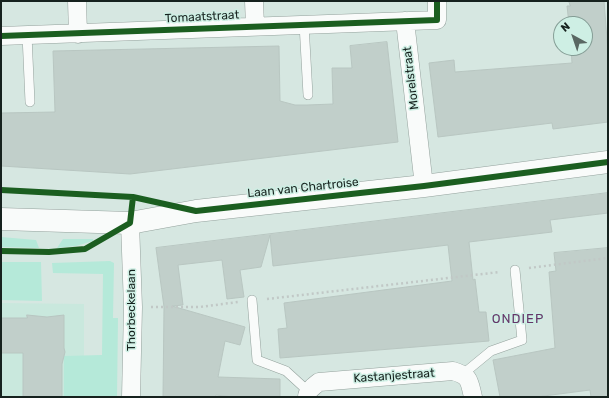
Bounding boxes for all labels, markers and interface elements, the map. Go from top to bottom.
street label: Tomaatstraat [164,8,240,26]
north arrow [553,16,593,56]
text: N [558,20,573,35]
street label: Morelstraat [400,46,422,110]
street label: Laan van Chartroise [247,175,359,201]
street label: Thorbeckelaan [125,269,139,351]
district label: ONDIEP [492,311,544,327]
street label: Kastanjestraat [353,366,435,386]

